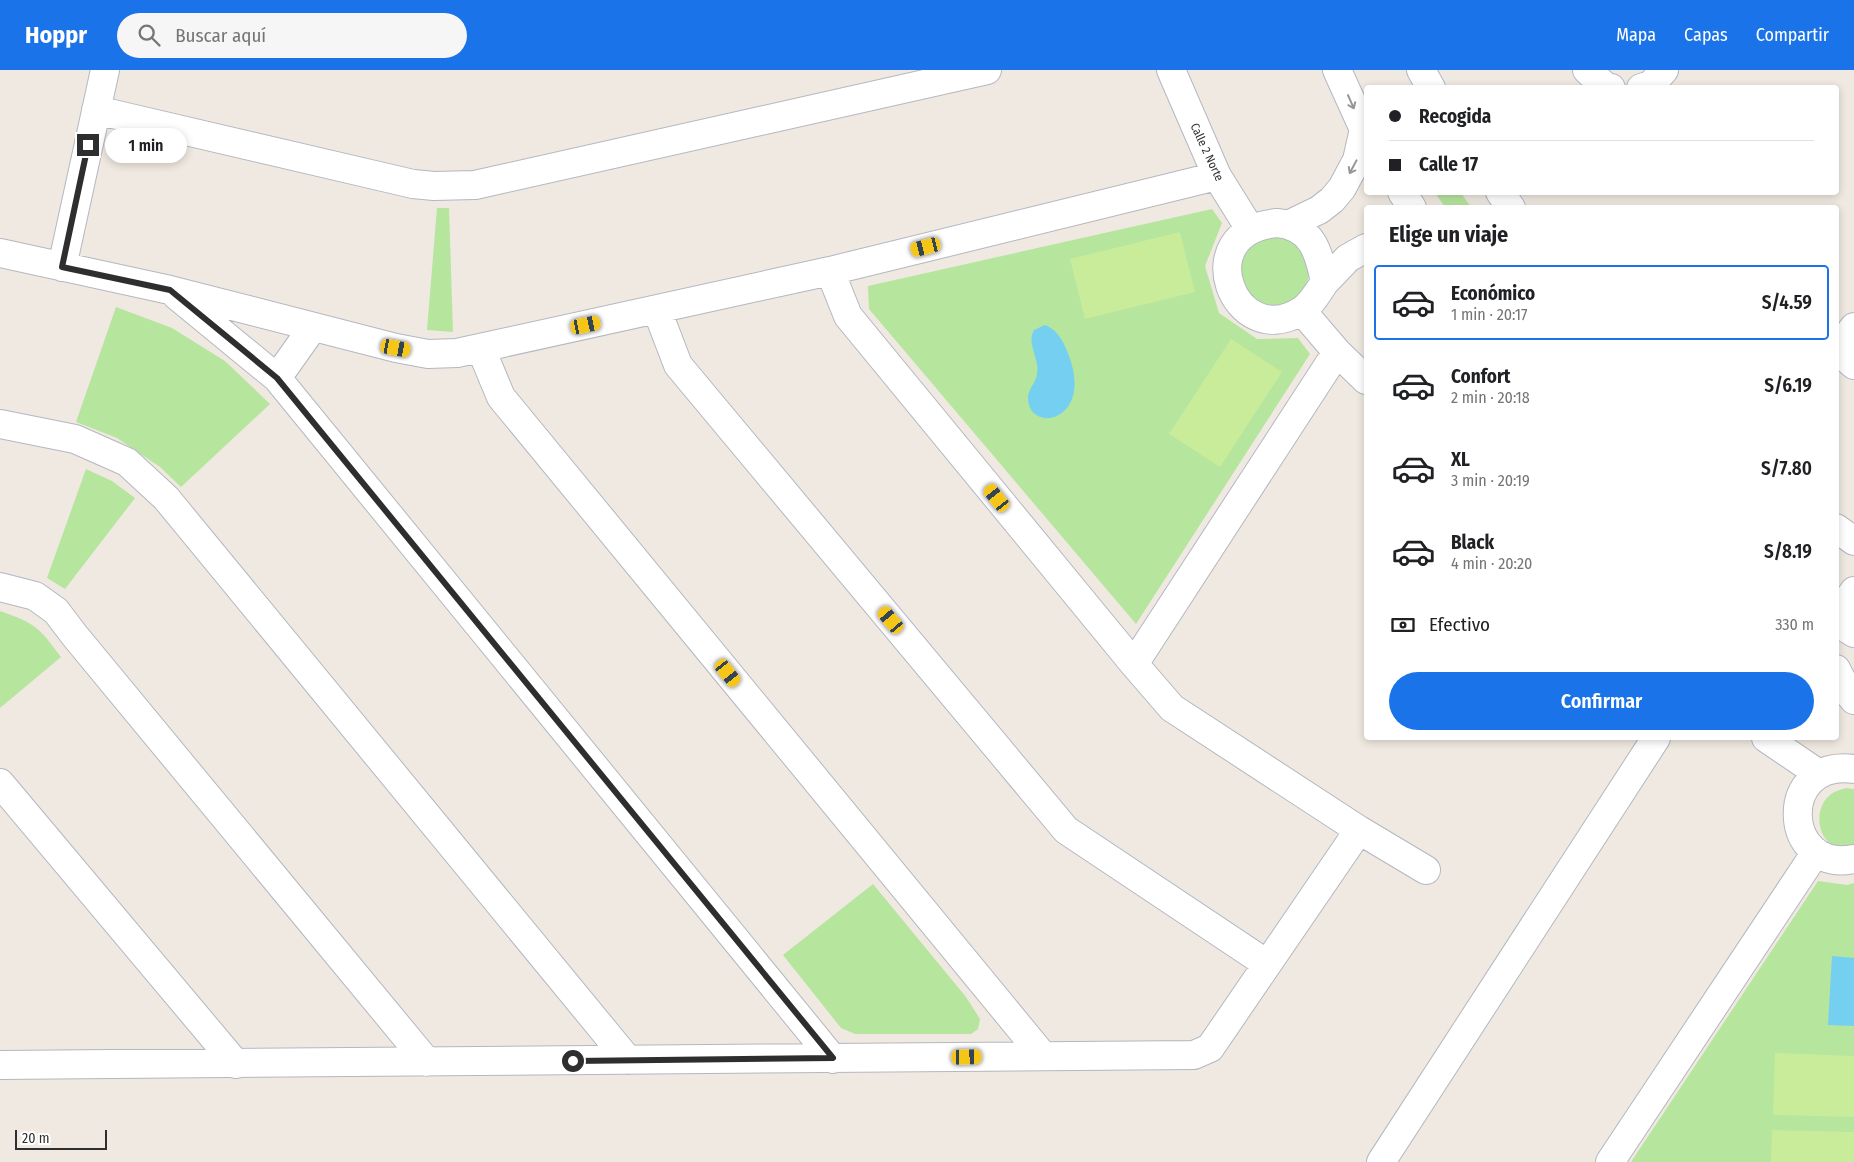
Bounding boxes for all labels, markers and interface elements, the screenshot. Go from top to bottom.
search box [117,13,467,58]
text: Hoppr [25,21,87,49]
icon: search [135,21,163,49]
text: Buscar aquí [175,24,266,47]
text: Mapa [1616,24,1656,46]
text: Capas [1684,24,1728,46]
text: Compartir [1756,24,1829,46]
one-way arrow [1347,94,1357,109]
text: Recogida [1419,105,1491,128]
street label: Calle 2 Norte [1187,121,1227,183]
callout: 1 min [106,128,188,162]
route end [77,134,99,156]
text: 1 min [129,136,163,155]
text: Calle 17 [1419,153,1478,176]
one-way arrow [1348,159,1357,174]
text: Elige un viaje [1389,221,1508,248]
car [909,236,942,258]
icon: car [1391,280,1436,325]
text: Económico [1451,282,1535,305]
text: S/4.59 [1762,291,1812,314]
text: 1 min · 20:17 [1451,305,1528,324]
car [569,315,602,335]
car [379,338,412,358]
icon: car [1391,363,1436,408]
text: Confort [1451,365,1511,388]
text: S/6.19 [1764,374,1812,397]
text: 2 min · 20:18 [1451,388,1530,407]
icon: car [1391,446,1436,491]
text: XL [1451,448,1470,471]
text: S/7.80 [1761,457,1812,480]
text: 3 min · 20:19 [1451,471,1530,490]
car [981,482,1012,514]
icon: car [1391,529,1436,574]
text: Black [1451,531,1494,554]
text: S/8.19 [1764,540,1812,563]
text: 4 min · 20:20 [1451,554,1532,573]
car [875,604,906,636]
icon: cash [1389,611,1417,639]
text: Efectivo [1429,613,1490,636]
text: 330 m [1775,615,1814,634]
car [712,657,743,689]
button: Confirmar [1389,672,1814,730]
car [951,1049,982,1065]
route start [562,1050,584,1072]
scale bar [15,1127,108,1150]
text: 20 m [22,1130,50,1147]

